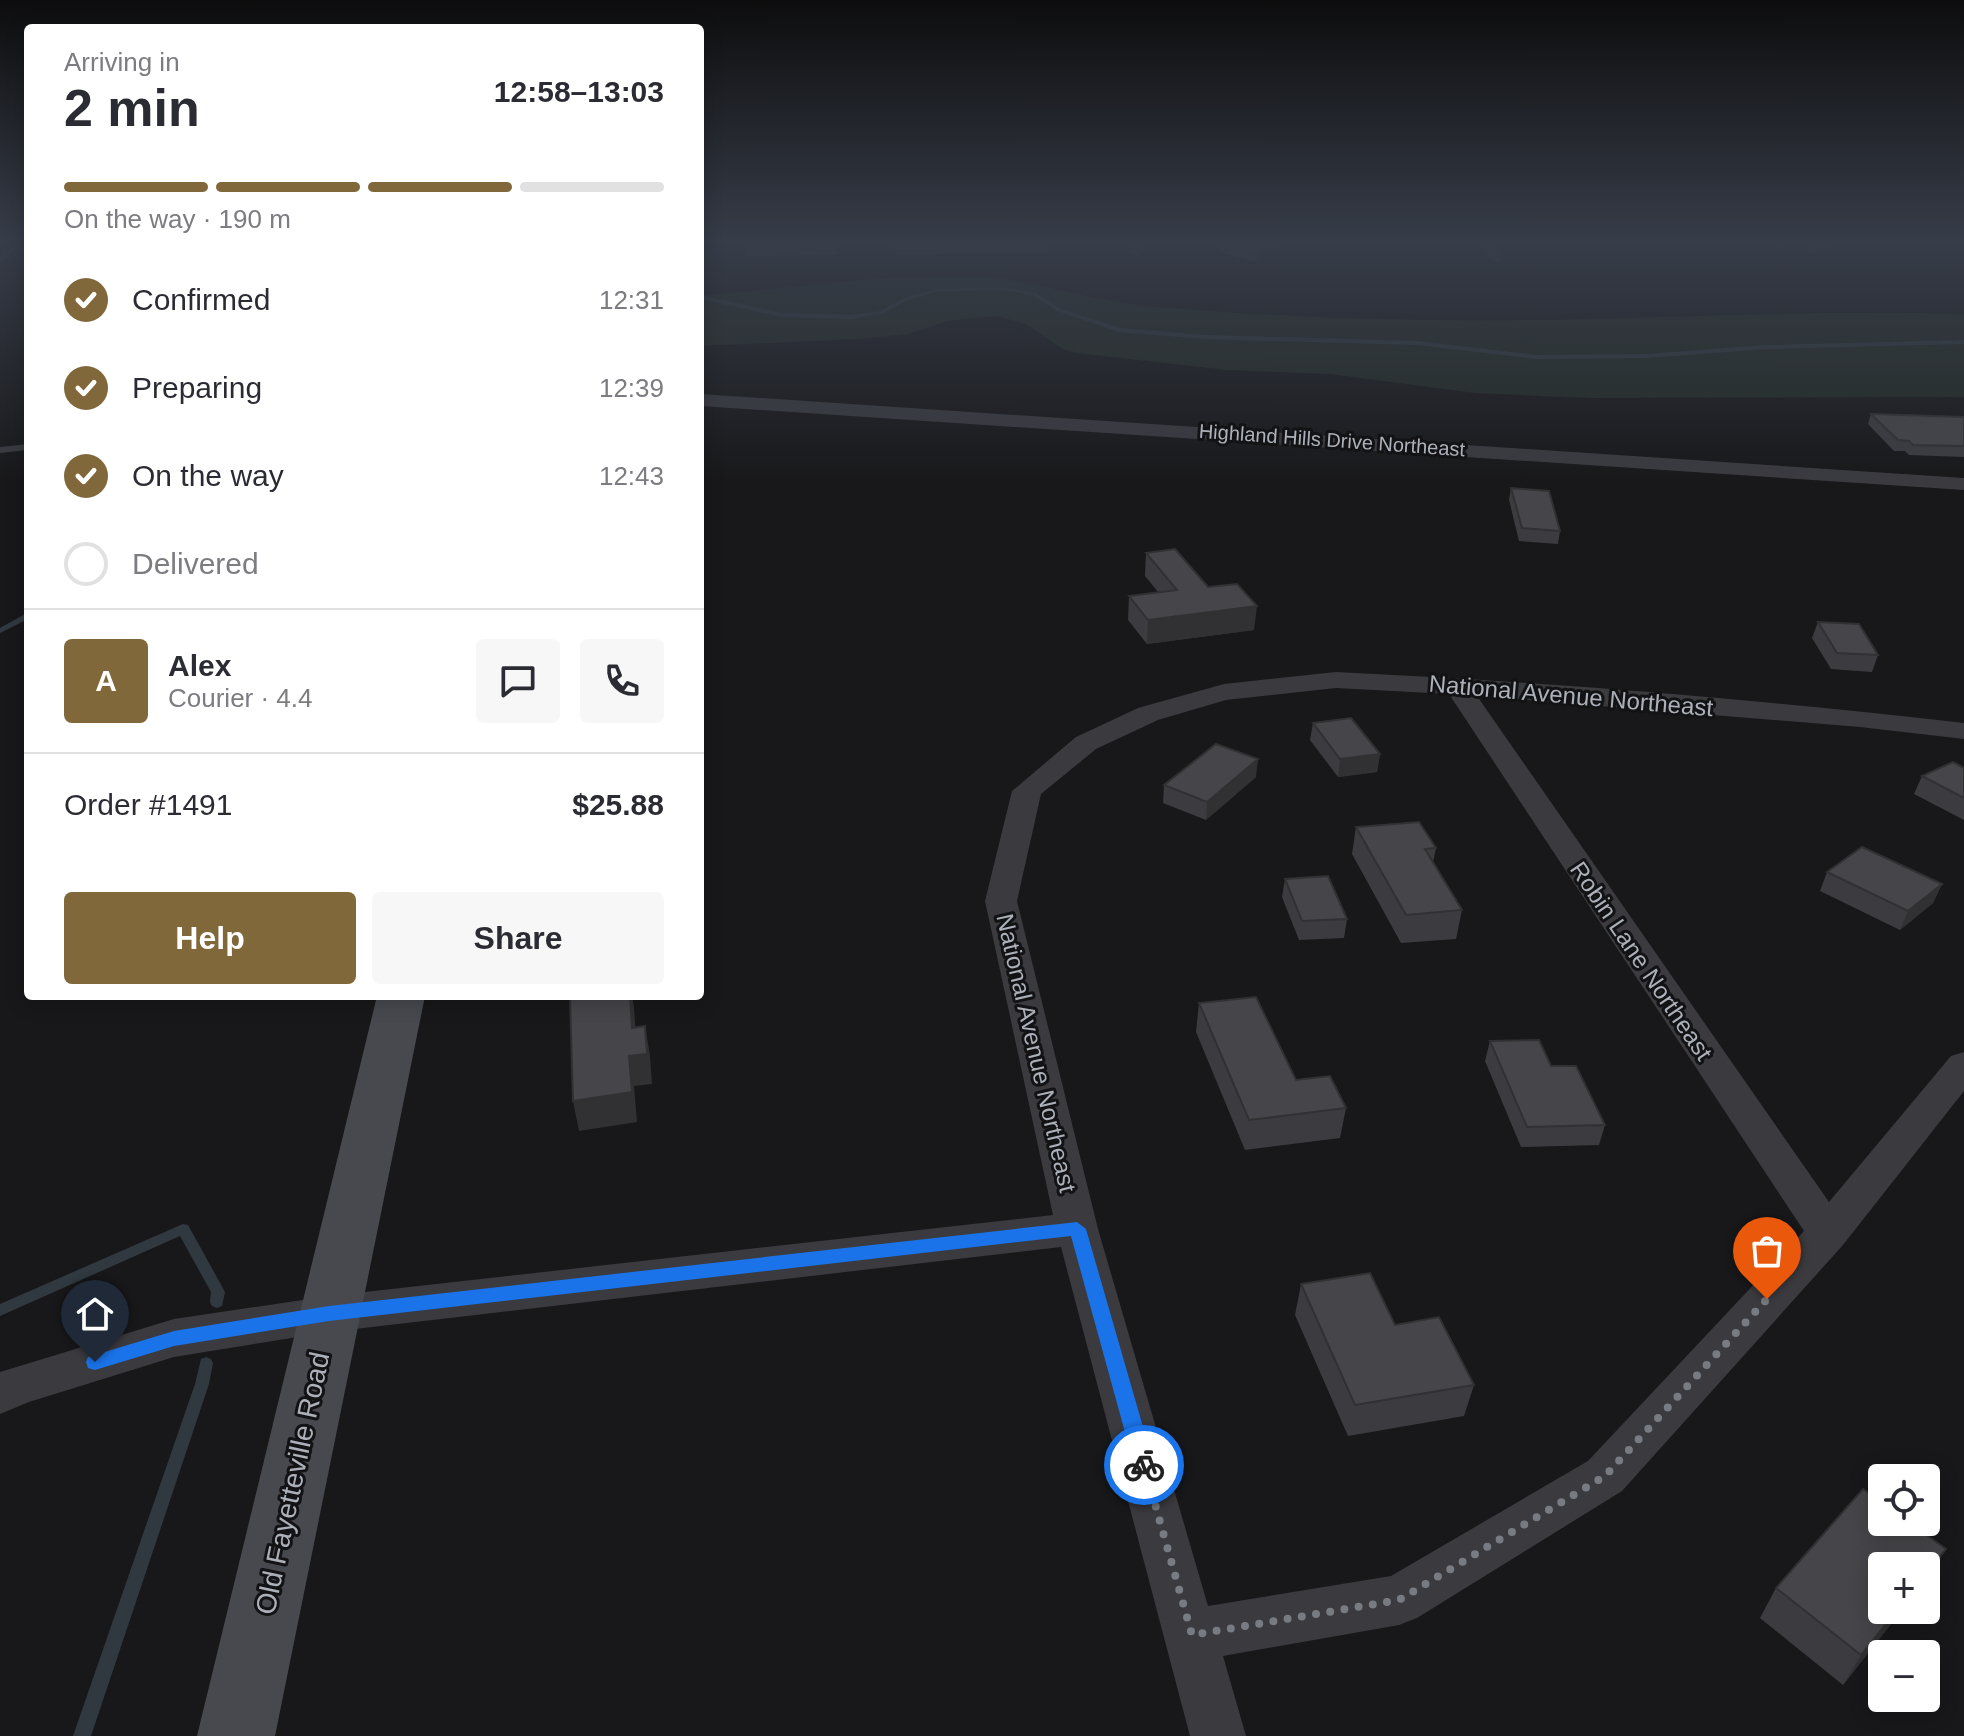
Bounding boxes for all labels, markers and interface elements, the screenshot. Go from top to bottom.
text: Arriving in [64,47,180,77]
text: 12:58–13:03 [494,75,664,108]
text: 2 min [64,79,200,137]
text: On the way · 190 m [64,204,291,234]
icon: check [64,278,108,322]
text: Confirmed [132,283,270,316]
text: 12:31 [599,285,664,315]
icon: check [64,366,108,410]
text: Preparing [132,371,262,404]
text: 12:39 [599,373,664,403]
street label: Highland Hills Drive Northeast [1198,420,1466,460]
icon: check [64,454,108,498]
text: On the way [132,459,284,492]
text: 12:43 [599,461,664,491]
text: Delivered [132,547,259,580]
button: chat [476,639,560,723]
button: phone [580,639,664,723]
text: Alex [168,649,231,682]
text: A [95,664,117,697]
street label: National Avenue Northeast [1428,670,1715,721]
text: Courier · 4.4 [168,683,313,713]
text: Order #1491 [64,788,232,821]
text: $25.88 [572,788,664,821]
street label: Robin Lane Northeast [1565,856,1718,1065]
button: Help [64,892,356,984]
button: Share [372,892,664,984]
street label: National Avenue Northeast [991,911,1082,1195]
pin [1733,1217,1801,1299]
icon: bag [1745,1229,1789,1273]
pin [61,1280,129,1362]
icon: home [73,1292,117,1336]
street label: Old Fayetteville Road [250,1349,335,1617]
courier [1104,1425,1184,1505]
icon: bike [1122,1443,1166,1487]
map controls [1868,1464,1940,1712]
button: locate [1868,1464,1940,1536]
button: + [1868,1552,1940,1624]
button: − [1868,1640,1940,1712]

